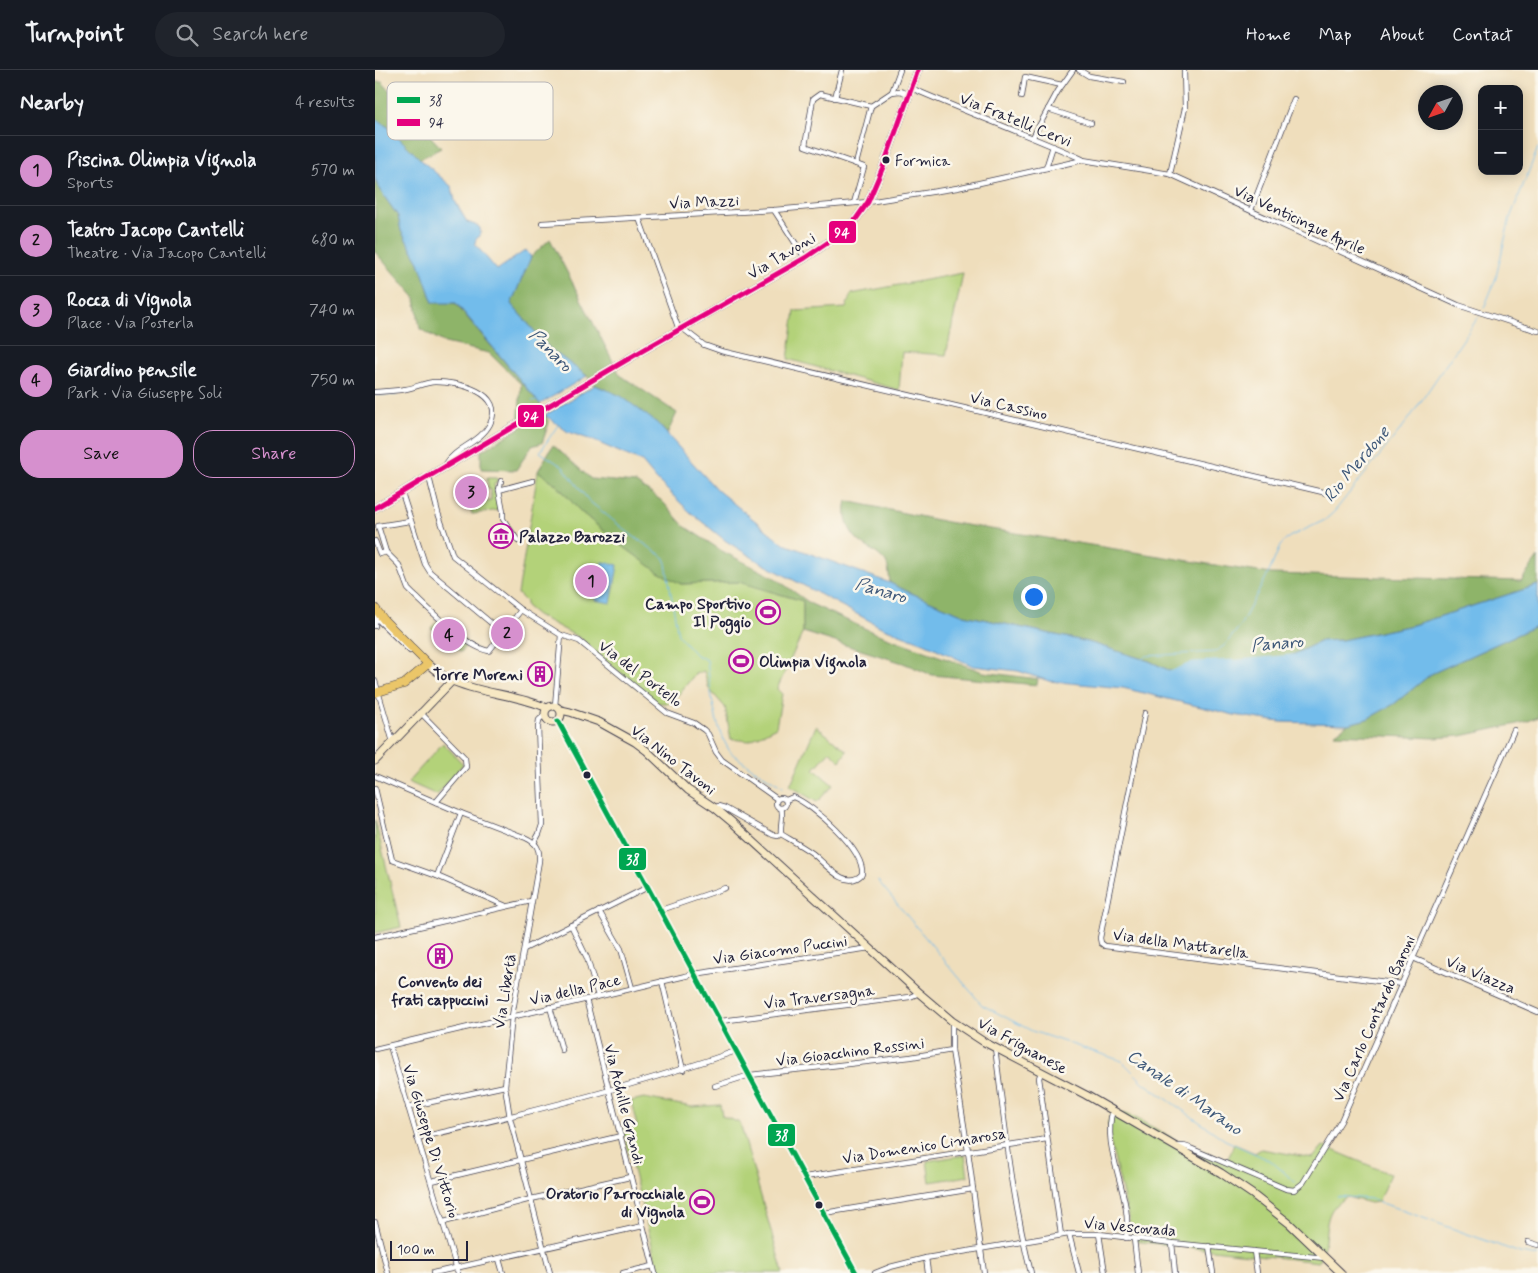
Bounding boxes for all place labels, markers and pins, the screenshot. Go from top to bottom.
place label: Formica [895,152,951,172]
marker: Formica [881,155,891,165]
pin: 3 [455,473,487,511]
museum icon: Palazzo Barozzi [488,523,514,549]
place label: Palazzo Barozzi [519,527,625,548]
pin: 1 [575,562,607,600]
place label: Campo Sportivo Il Poggio [645,594,751,635]
sports icon: Campo Sportivo Il Poggio [755,599,781,625]
pin: 2 [491,614,523,652]
pin: 4 [433,616,465,654]
sports icon: Olimpia Vignola [728,648,754,674]
place label: Olimpia Vignola [759,652,867,675]
building icon: Torre Moreni [527,661,553,687]
place label: Torre Moreni [433,665,523,686]
unlabelled marker [582,770,592,780]
building icon: Convento dei frati cappuccini [427,943,453,969]
place label: Convento dei frati cappuccini [390,972,489,1011]
place label: Oratorio Parrocchiale di Vignola [546,1184,685,1225]
sports icon: Oratorio Parrocchiale di Vignola [689,1189,715,1215]
unlabelled marker [814,1200,824,1210]

